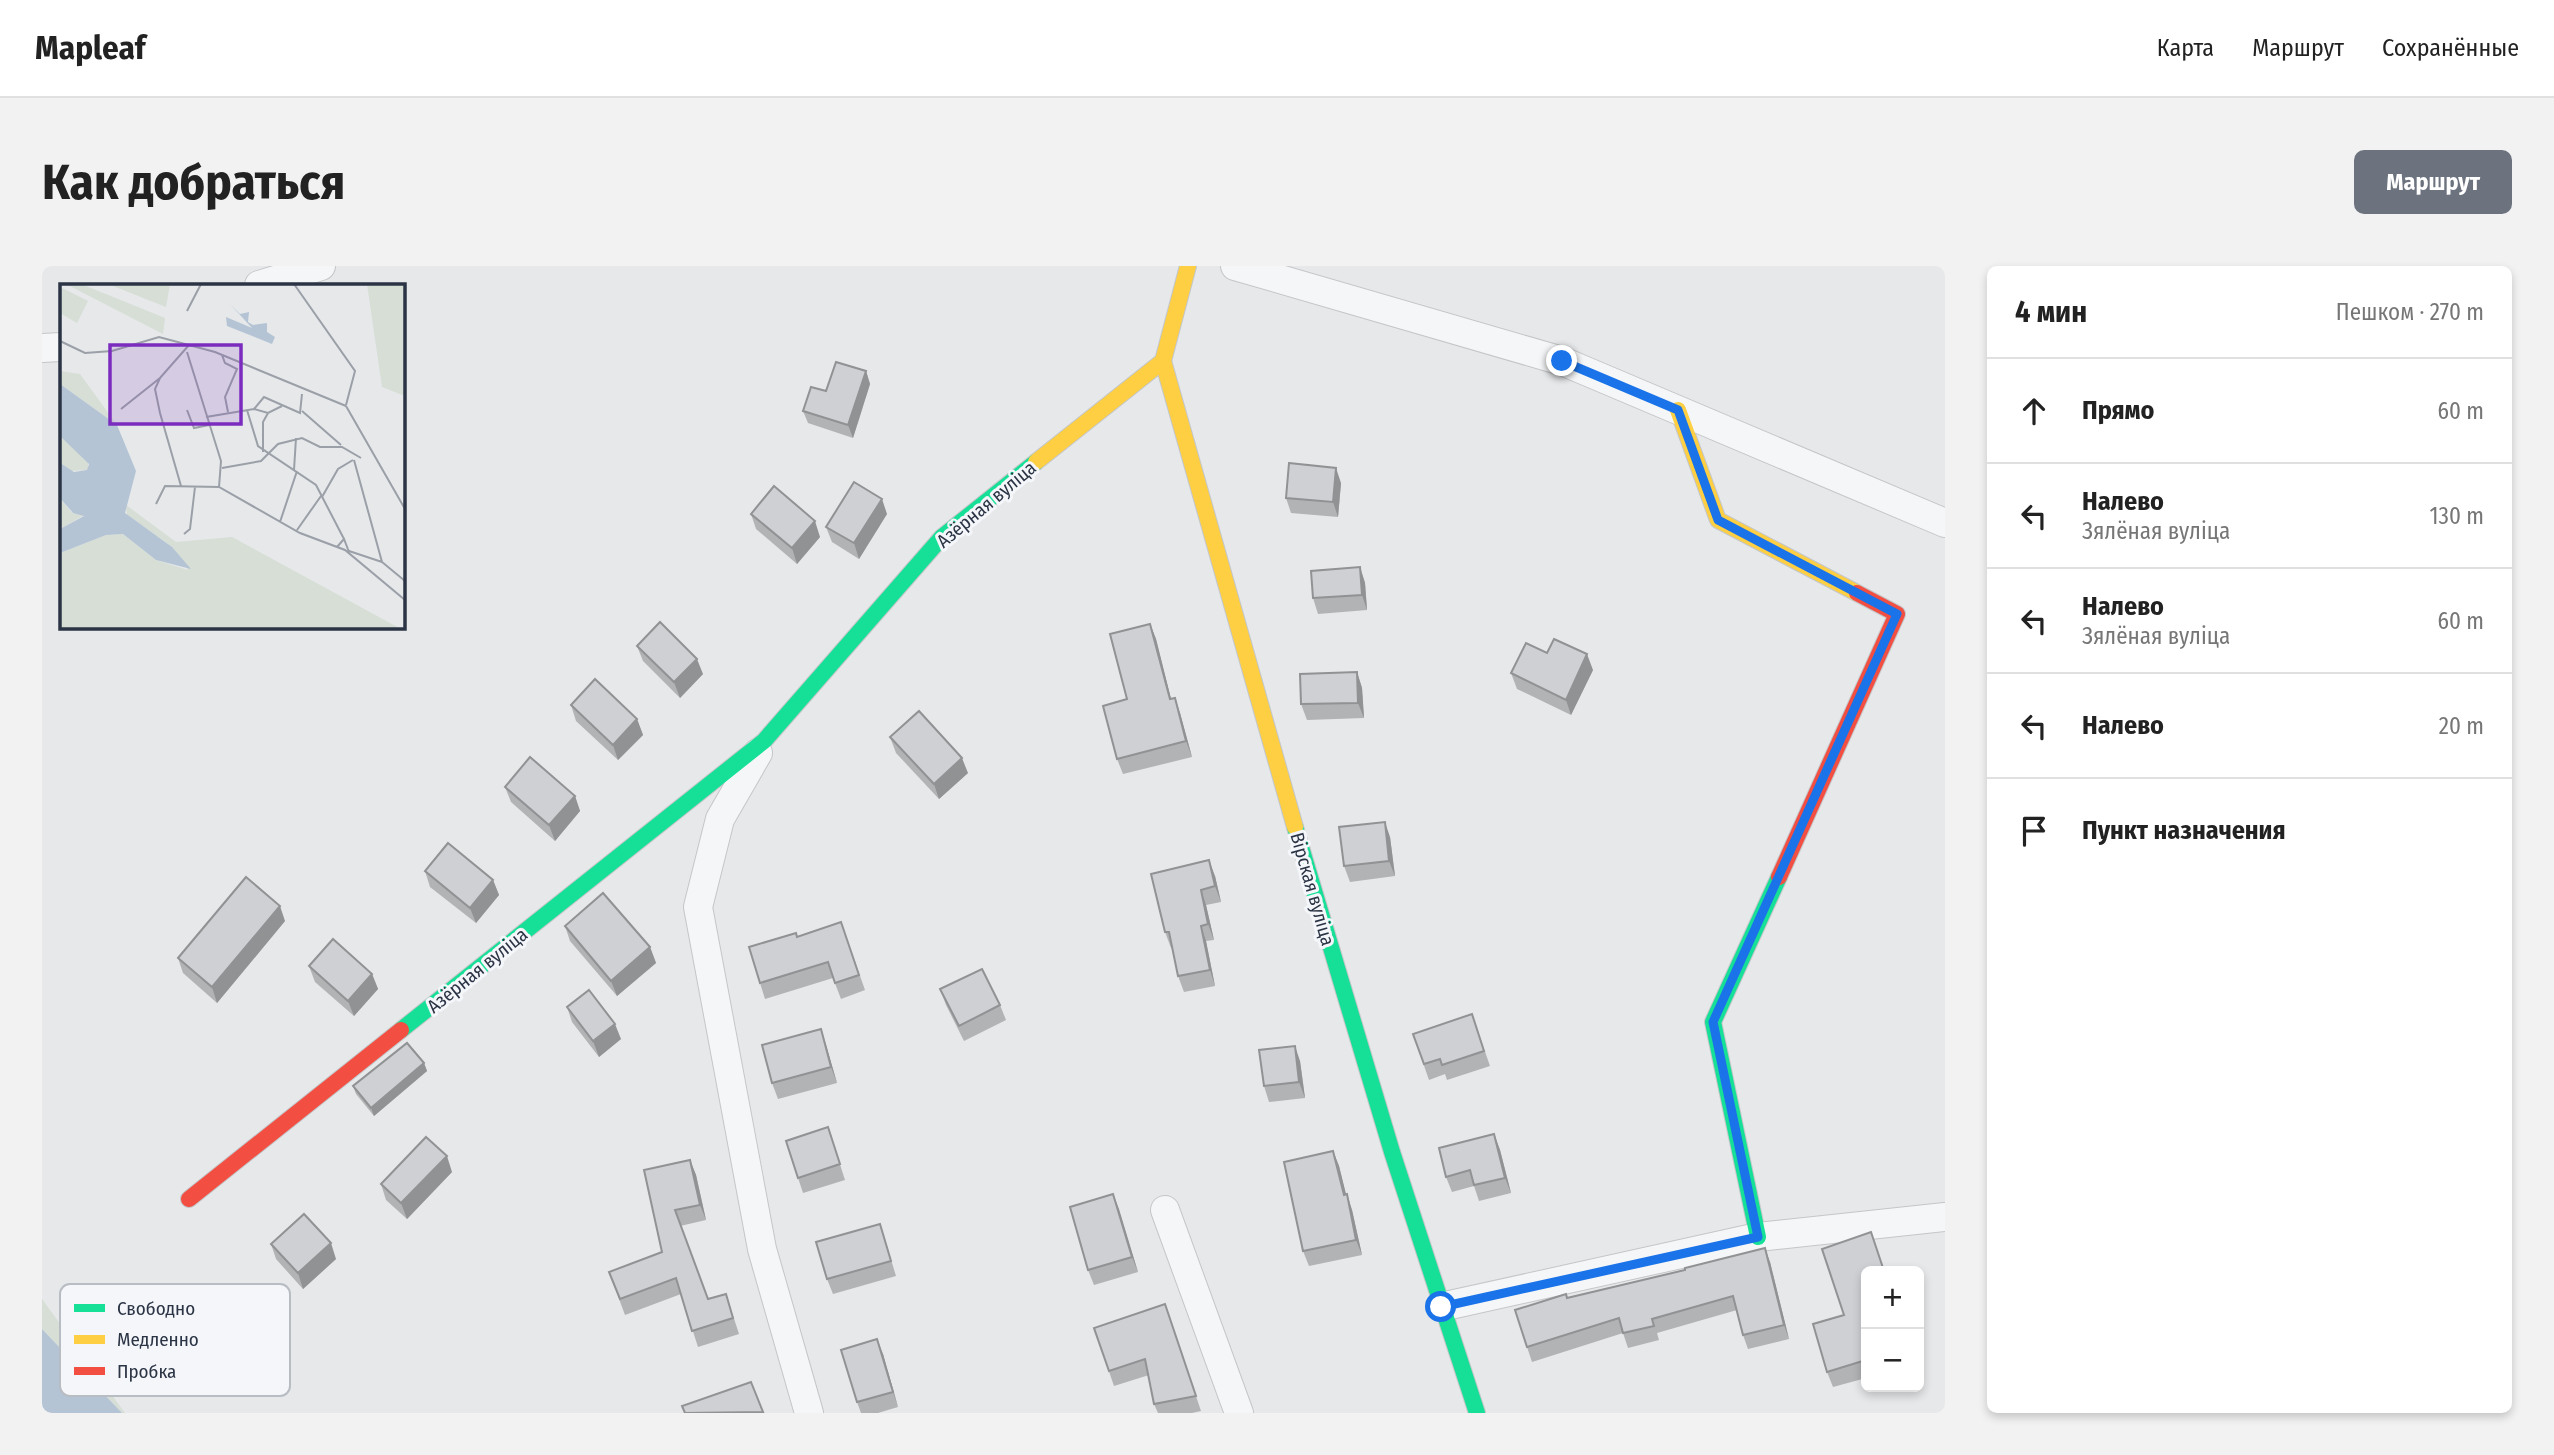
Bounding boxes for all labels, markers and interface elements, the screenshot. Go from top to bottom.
text: Mapleaf [35,28,146,68]
text: Карта [2157,34,2214,62]
text: Маршрут [2252,34,2344,62]
text: Сохранённые [2382,34,2519,62]
button: Маршрут [2354,150,2512,214]
text: Как добраться [42,153,345,212]
inset map [60,284,404,628]
text: 4 мин [2015,294,2087,330]
text: Пешком · 270 m [2336,298,2484,326]
route end [1546,345,1577,376]
icon: ahead [2015,392,2053,430]
text: Прямо [2082,395,2154,426]
text: 60 m [2438,397,2484,425]
street label: Азёрная вуліца [932,456,1041,553]
text: Налево [2082,486,2164,517]
icon: left [2015,497,2053,535]
text: 130 m [2430,502,2484,530]
text: Зялёная вуліца [2082,517,2230,545]
text: Налево [2082,591,2164,622]
icon: left [2015,602,2053,640]
text: 60 m [2438,607,2484,635]
text: Зялёная вуліца [2082,622,2230,650]
icon: left [2015,707,2053,745]
text: Налево [2082,710,2164,741]
text: 20 m [2439,712,2484,740]
icon: arrive [2015,812,2053,850]
text: Пункт назначения [2082,815,2286,846]
street label: Вірская вуліца [1285,830,1340,948]
street label: Азёрная вуліца [422,923,532,1018]
map controls [1861,1266,1924,1392]
button: + [1861,1266,1924,1329]
legend [60,1284,290,1396]
route start [1425,1291,1456,1322]
text: Свободно [117,1297,195,1320]
text: Медленно [117,1328,199,1351]
button: − [1861,1329,1924,1392]
text: Пробка [117,1360,176,1383]

